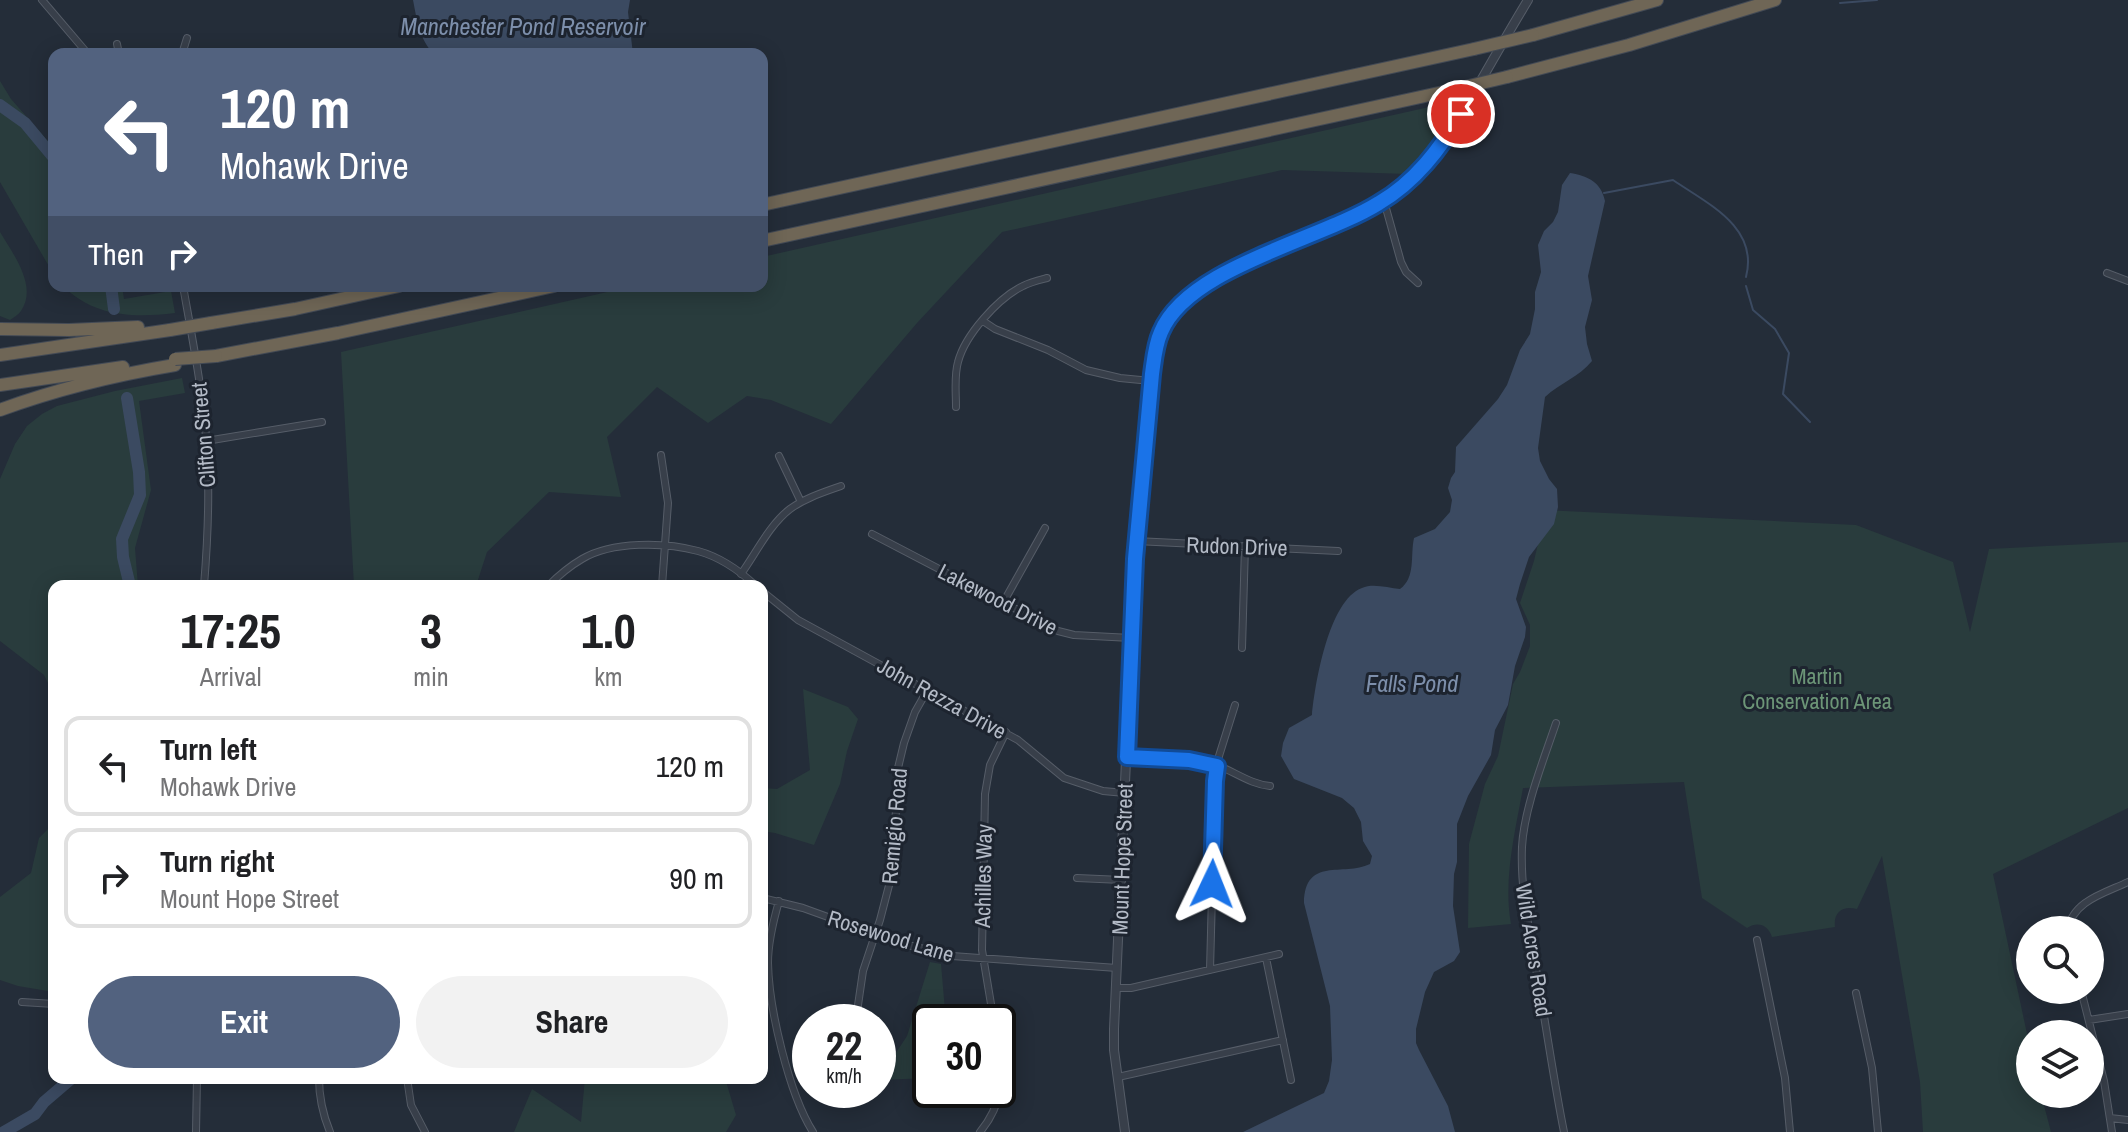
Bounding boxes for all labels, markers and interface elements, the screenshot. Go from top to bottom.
water label: Manchester Pond Reservoir [400,10,647,42]
text: 120 m [220,70,350,145]
icon: left [88,80,192,184]
pin [1427,80,1495,148]
icon: arrive [1439,92,1483,136]
text: Mohawk Drive [220,142,409,190]
icon: right [160,232,204,276]
text: Then [88,234,144,274]
street label: Clifton Street [183,381,223,489]
street label: Rudon Drive [1186,529,1288,563]
street label: Lakewood Drive [933,556,1063,642]
text: 17:25 [180,598,281,663]
text: 3 [420,598,442,663]
text: 1.0 [581,598,636,663]
street label: John Rezza Drive [872,650,1012,746]
text: Arrival [200,659,261,694]
text: min [413,659,449,694]
text: km [594,659,623,694]
park label: Martin Conservation Area [1742,661,1892,716]
water label: Falls Pond [1366,667,1459,699]
text: Turn left [160,729,257,769]
icon: left [92,744,136,788]
text: 120 m [656,746,724,786]
street label: Remigio Road [874,767,914,885]
text: Mohawk Drive [160,769,296,804]
street label: Mount Hope Street [1104,783,1140,935]
street label: Achilles Way [967,824,999,929]
text: Turn right [160,841,274,881]
position arrow [1170,842,1254,926]
icon: right [92,856,136,900]
text: 90 m [669,858,724,898]
text: Mount Hope Street [160,881,339,916]
street label: Wild Acres Road [1509,881,1559,1019]
street label: Rosewood Lane [824,903,958,969]
map controls [2016,916,2104,1108]
button: search [2016,916,2104,1004]
button: Exit [88,976,400,1068]
button: Share [416,976,728,1068]
speed limit sign: 30 [912,1004,1016,1108]
text: 22 [826,1019,862,1072]
button: layers [2016,1020,2104,1108]
text: km/h [826,1062,862,1089]

